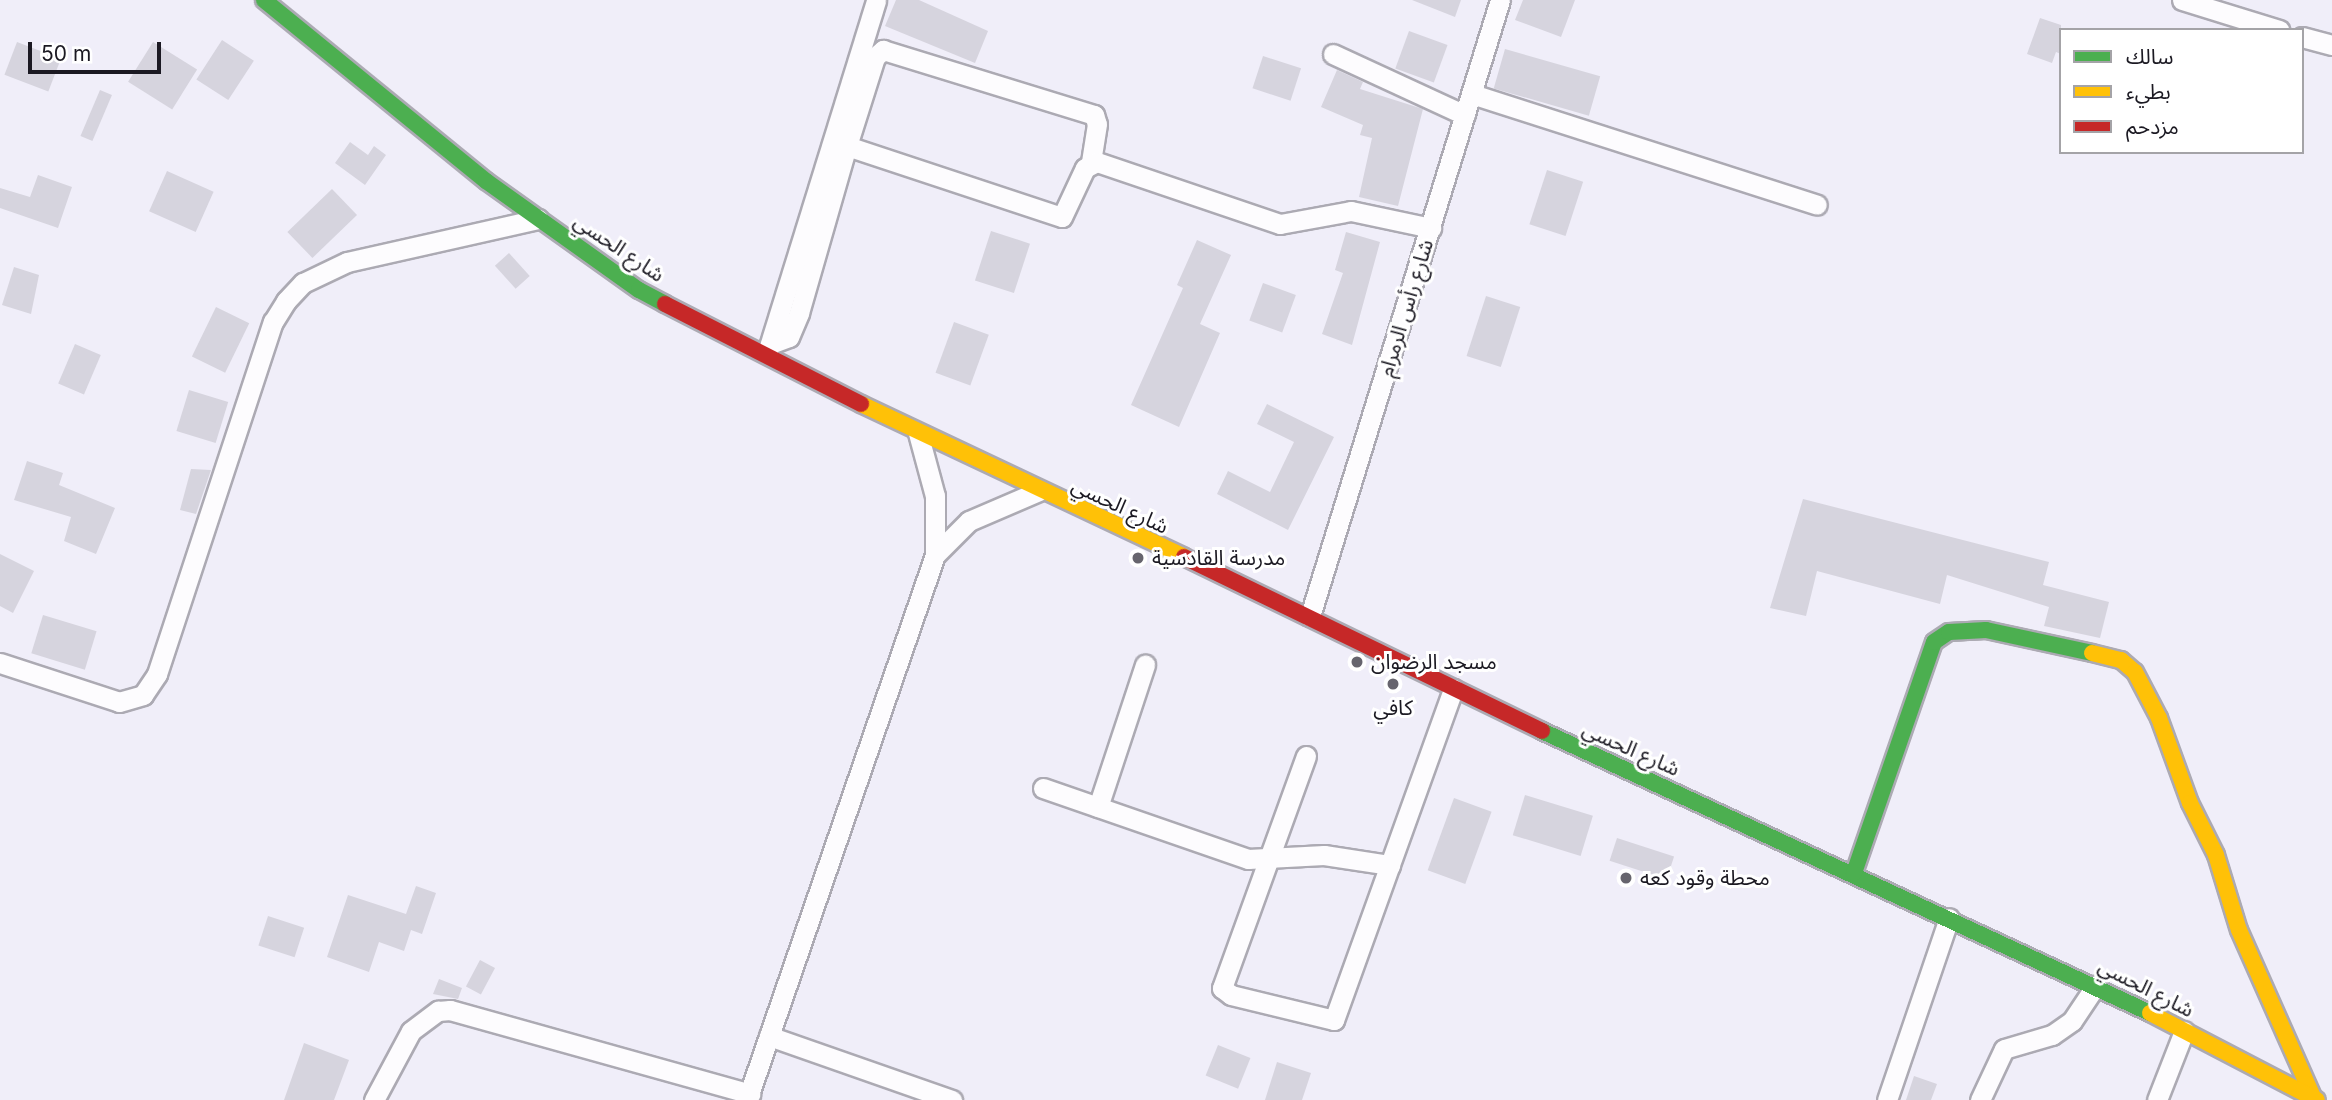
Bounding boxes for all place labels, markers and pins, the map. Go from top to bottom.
place label: مدرسة القادسية [1152,545,1285,571]
marker: مدرسة القادسية [1130,550,1146,566]
place label: مسجد الرضوان [1371,649,1497,675]
marker: مسجد الرضوان [1349,654,1365,670]
marker: كافي [1385,676,1401,692]
place label: كافي [1373,695,1413,721]
place label: محطة وقود كعه [1640,865,1770,891]
marker: محطة وقود كعه [1618,870,1634,886]

